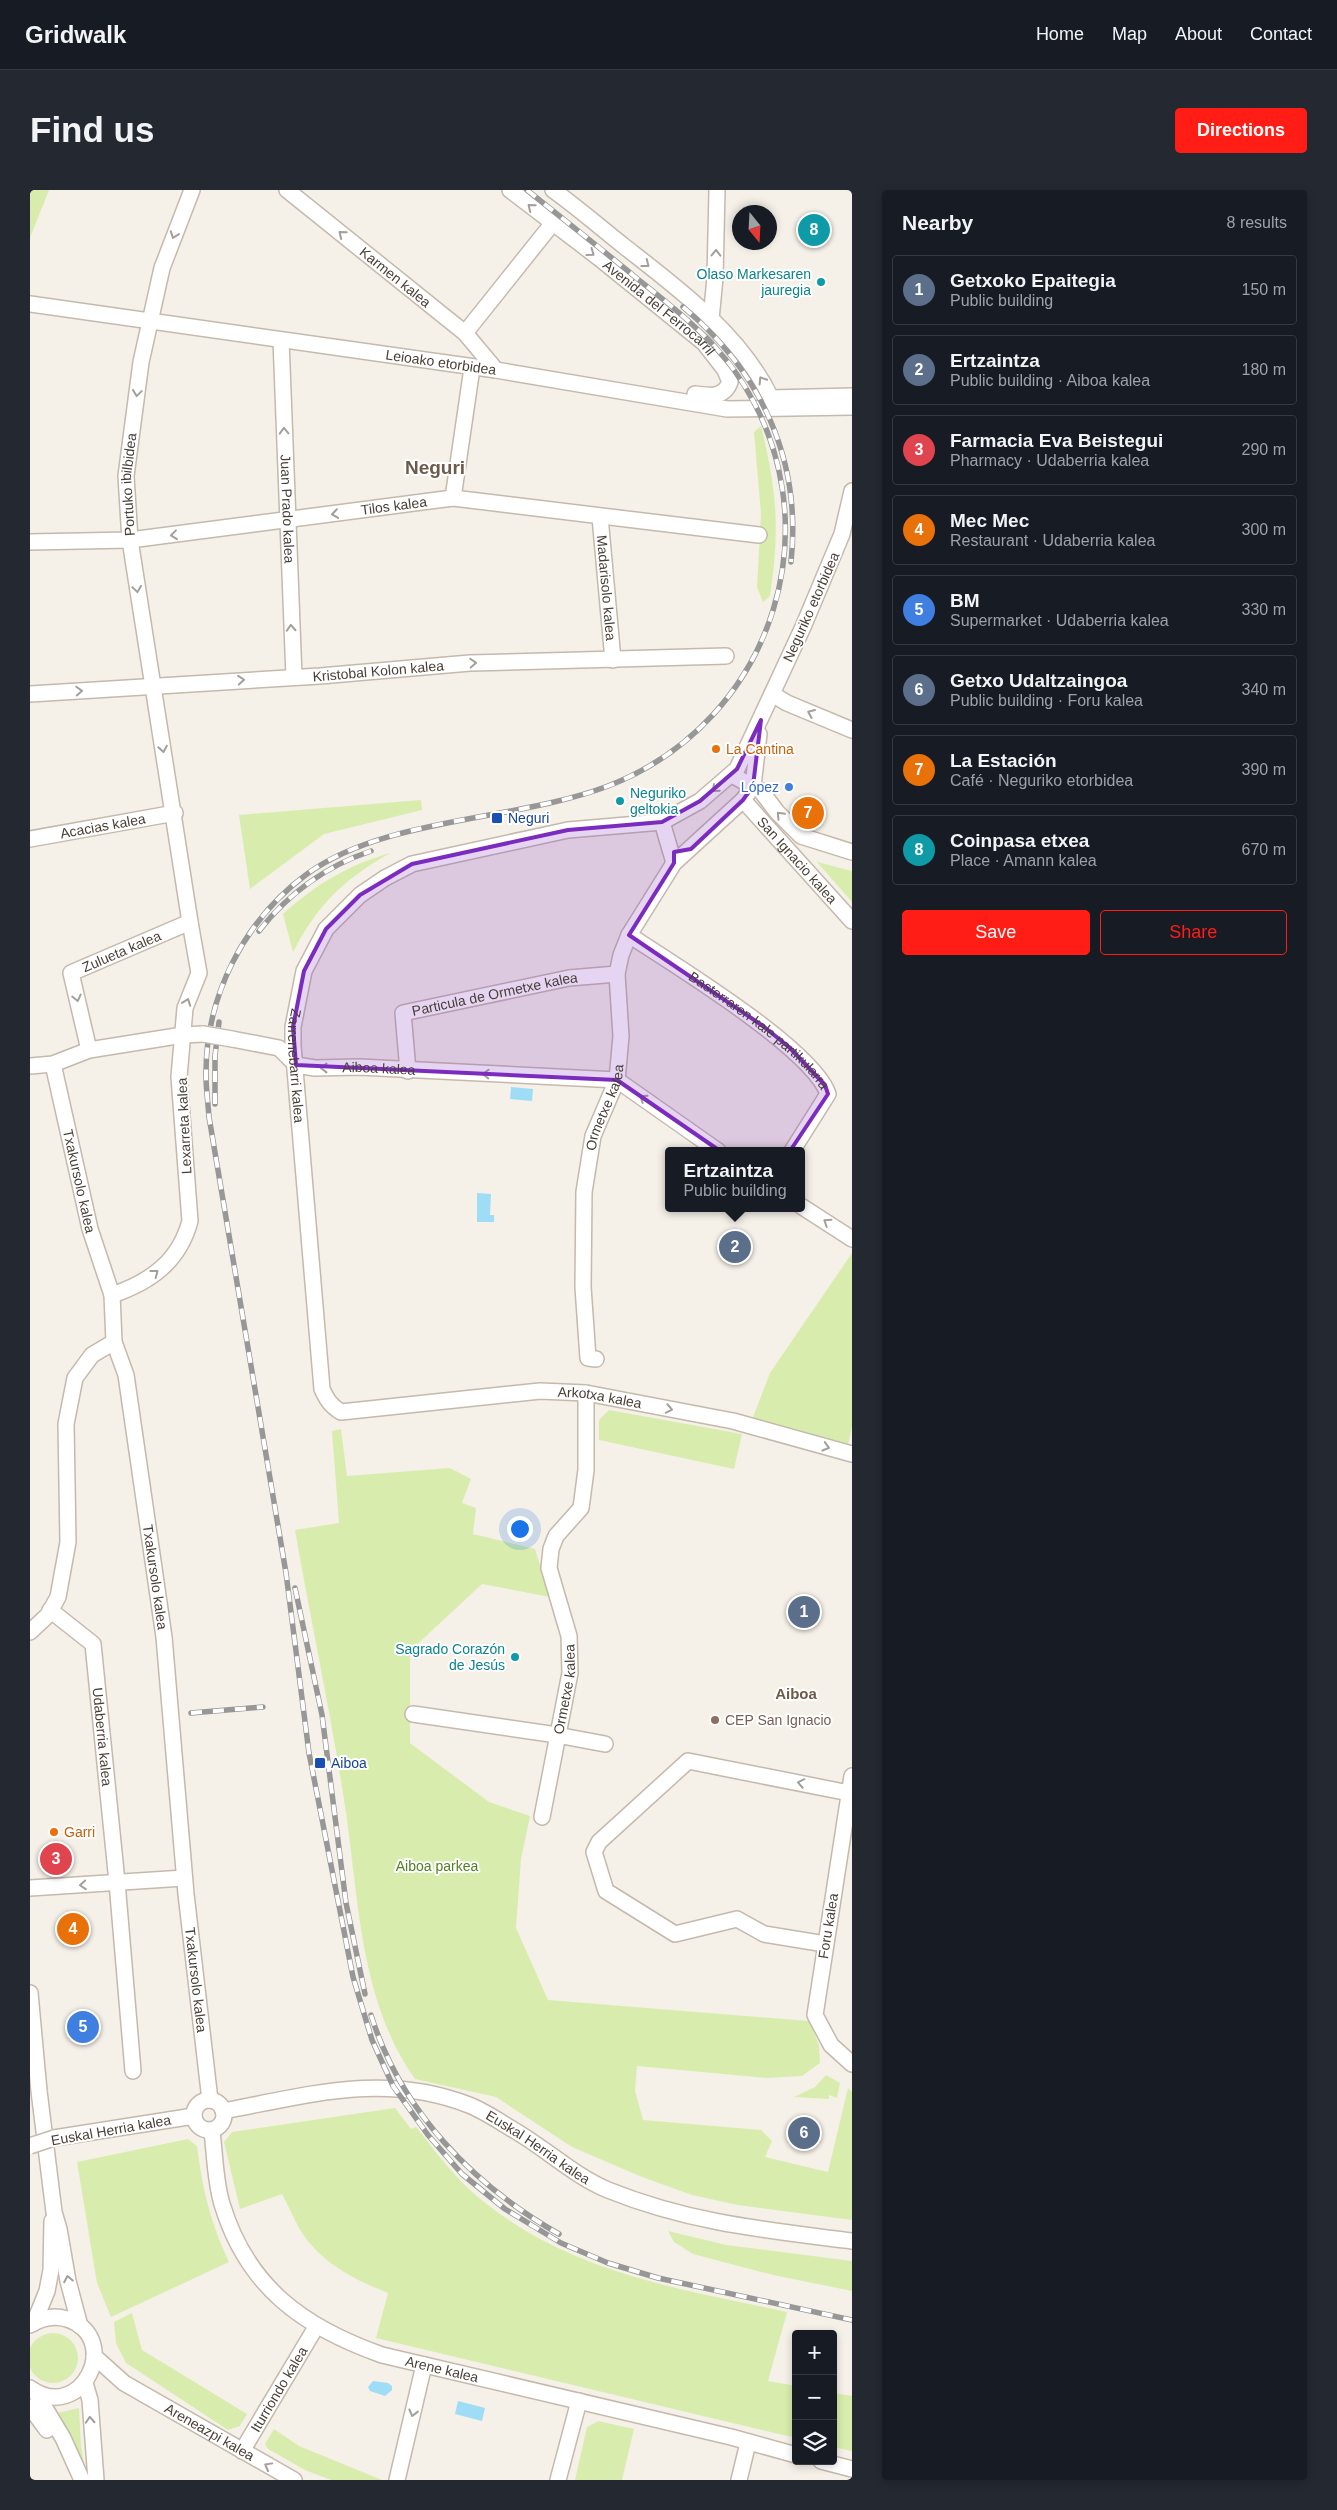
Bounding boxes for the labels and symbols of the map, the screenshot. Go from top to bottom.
one-way arrow [527,204,537,213]
north arrow [732,205,777,250]
pin: 8 [798,211,830,249]
one-way arrow [170,231,180,239]
one-way arrow [339,232,348,240]
street label: Karmen kalea [357,244,434,311]
one-way arrow [585,247,595,256]
one-way arrow [710,249,721,257]
street label: Avenida del Ferrocarril [600,257,718,358]
one-way arrow [640,258,649,266]
place label: Olaso Markesaren jauregia [697,266,811,298]
marker: Olaso Markesaren jauregia [815,276,827,288]
street label: Leioako etorbidea [385,346,497,378]
one-way arrow [758,376,768,385]
one-way arrow [132,389,142,397]
one-way arrow [279,426,289,434]
street label: Portuko ibilbidea [118,432,140,537]
street label: Juan Prado kalea [277,454,298,564]
district label: Neguri [405,457,465,478]
street label: Tilos kalea [360,493,428,518]
one-way arrow [331,508,340,518]
one-way arrow [170,529,178,540]
street label: Madarisolo kalea [594,534,619,641]
street label: Neguriko etorbidea [780,550,842,664]
one-way arrow [132,584,142,593]
one-way arrow [286,624,297,632]
street label: Kristobal Kolon kalea [312,657,445,684]
one-way arrow [469,658,477,668]
one-way arrow [237,675,245,686]
one-way arrow [75,685,83,696]
one-way arrow [807,709,816,719]
place label: La Cantina [726,741,794,757]
marker: La Cantina [710,743,722,755]
one-way arrow [157,745,167,754]
place label: López [741,779,779,795]
marker: López [783,781,795,793]
one-way arrow [712,783,721,792]
place label: Neguriko geltokia [630,785,686,817]
pin: 7 [792,794,824,832]
marker: Neguriko geltokia [614,795,626,807]
street label: Acacias kalea [59,810,147,841]
place label: Neguri [508,810,549,826]
marker: Neguri [490,811,504,825]
one-way arrow [777,811,786,820]
street label: San Ignacio kalea [754,813,841,907]
street label: Zulueta kalea [80,927,164,975]
street label: Basterraren kale partikularra [686,968,832,1092]
street label: Particula de Ormetxe kalea [410,969,578,1019]
one-way arrow [71,994,82,1003]
one-way arrow [181,998,191,1007]
street label: Zarrenebarri kalea [285,1007,307,1124]
street label: Aiboa kalea [342,1059,416,1078]
one-way arrow [320,1063,328,1073]
street label: Ormetxe kalea [583,1063,626,1152]
one-way arrow [482,1069,490,1079]
street label: Lexarreta kalea [173,1077,195,1175]
one-way arrow [639,1095,649,1104]
street label: Txakursolo kalea [60,1128,99,1235]
one-way arrow [823,1219,832,1229]
pin: 2 [719,1228,751,1266]
one-way arrow [149,1270,159,1279]
street label: Arkotxa kalea [557,1384,643,1411]
one-way arrow [664,1403,673,1413]
one-way arrow [822,1442,830,1452]
your location [507,1516,533,1542]
street label: Txakursolo kalea [140,1523,171,1631]
pin: 1 [788,1593,820,1631]
place label: Sagrado Corazón de Jesús [395,1641,505,1673]
street label: Ormetxe kalea [550,1644,578,1736]
marker: Sagrado Corazón de Jesús [509,1651,521,1663]
district label: Aiboa [775,1685,817,1702]
street label: Udaberria kalea [89,1687,115,1787]
place label: CEP San Ignacio [725,1712,832,1728]
marker: CEP San Ignacio [709,1714,721,1726]
place label: Aiboa [331,1755,367,1771]
marker: Aiboa [313,1756,327,1770]
one-way arrow [796,1779,805,1789]
place label: Garri [64,1824,95,1840]
marker: Garri [48,1826,60,1838]
pin: 3 [40,1840,72,1878]
park label: Aiboa parkea [396,1858,478,1874]
one-way arrow [79,1879,87,1890]
street label: Foru kalea [815,1892,841,1960]
pin: 4 [57,1910,89,1948]
street label: Txakursolo kalea [182,1926,210,2034]
pin: 5 [67,2008,99,2046]
street label: Euskal Herria kalea [483,2107,593,2187]
street label: Euskal Herria kalea [50,2112,172,2148]
pin: 6 [788,2114,820,2152]
one-way arrow [63,2274,73,2283]
street label: Iturriondo kalea [247,2343,311,2435]
street label: Arene kalea [404,2353,480,2385]
street label: Areneazpi kalea [162,2400,257,2464]
one-way arrow [408,2408,419,2417]
one-way arrow [85,2416,96,2424]
one-way arrow [264,2462,273,2472]

